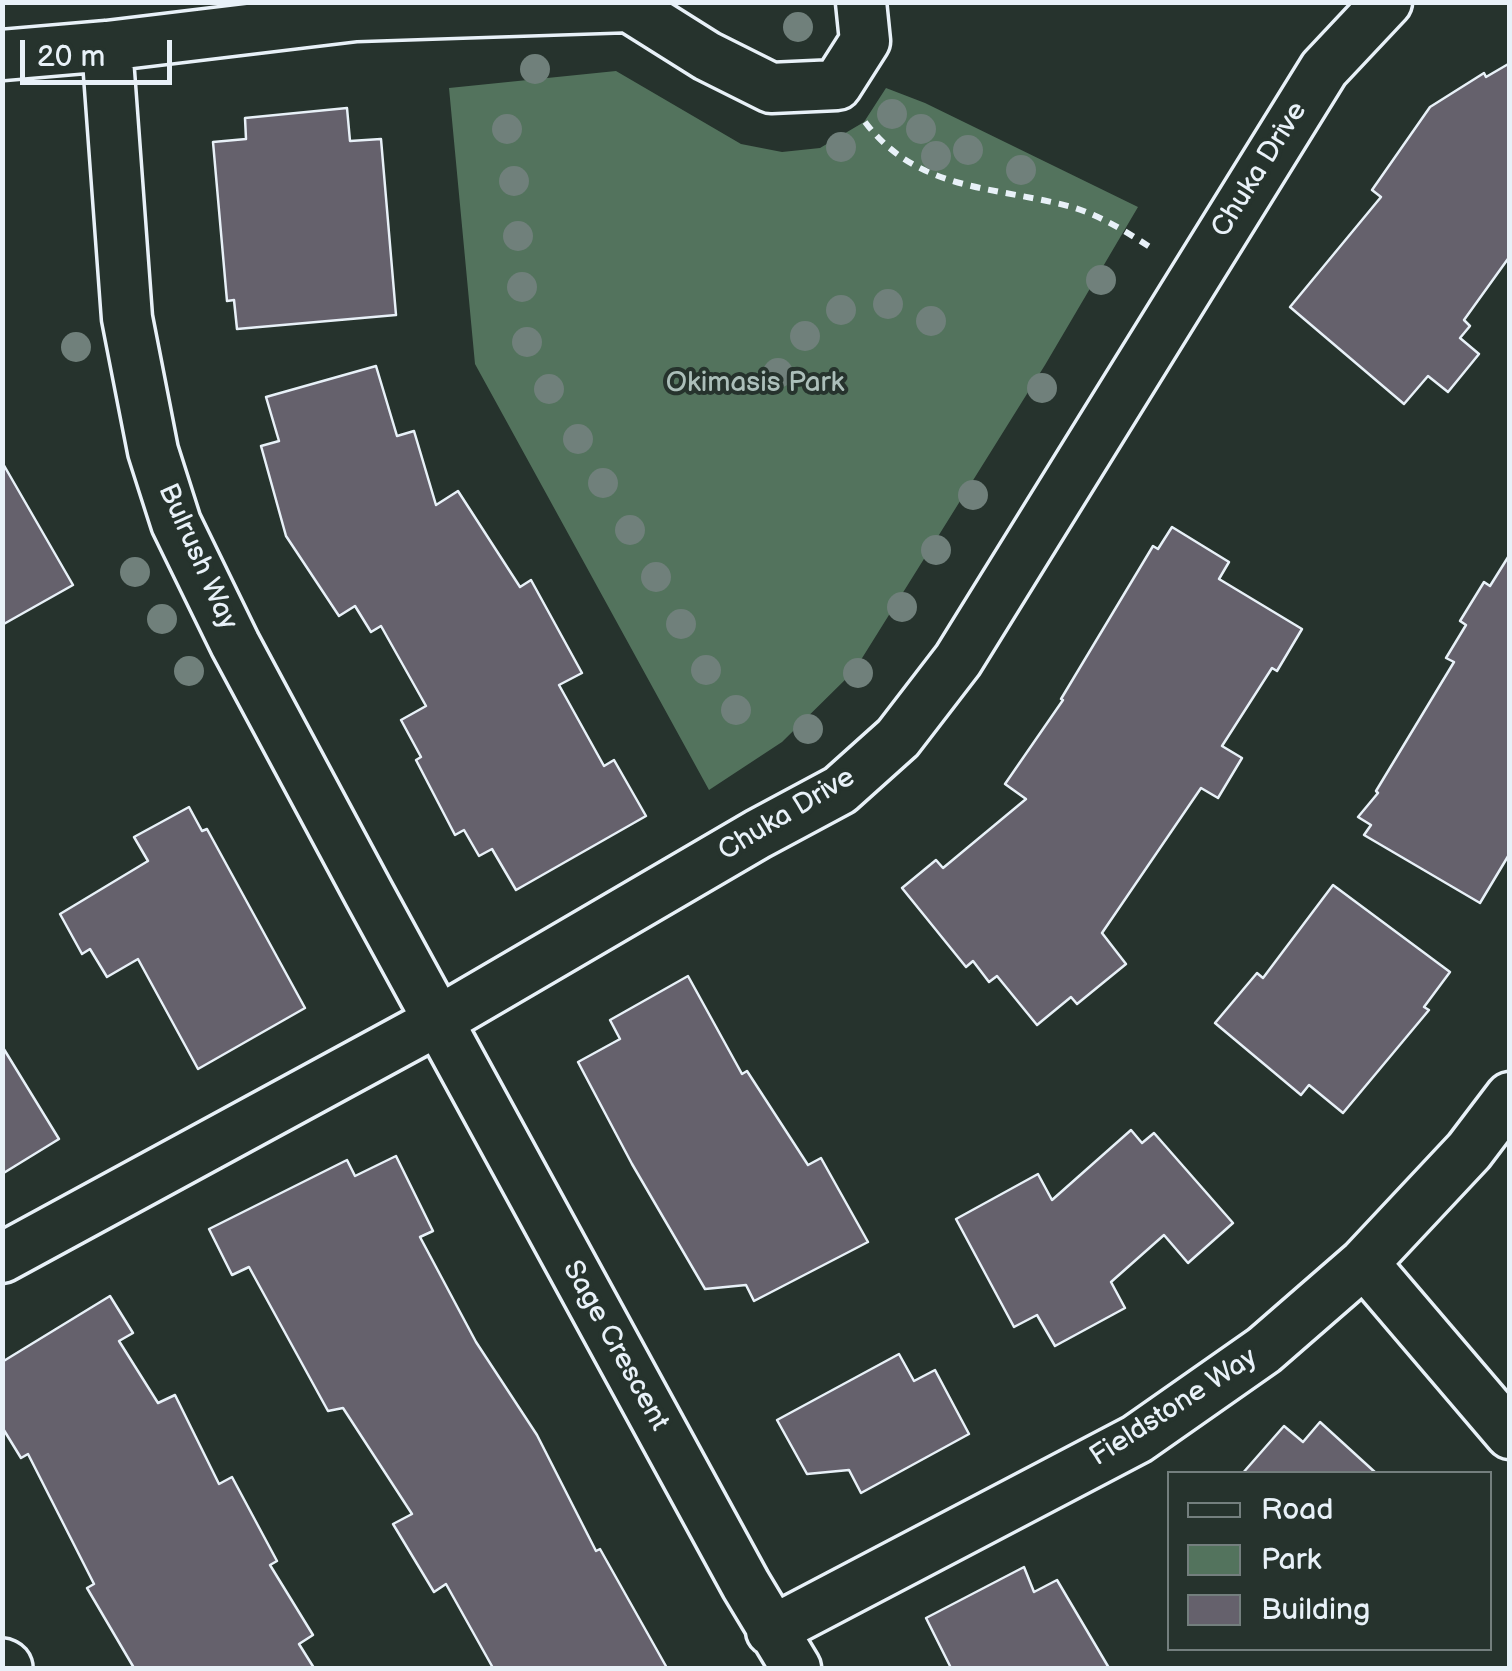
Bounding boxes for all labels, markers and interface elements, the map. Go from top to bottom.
scale bar [25,20,178,82]
text: 20 m [37,39,105,75]
street label: Chuka Drive [1205,96,1315,244]
park label: Okimasis Park [666,367,844,401]
street label: Bulrush Way [150,479,244,635]
street label: Chuka Drive [713,761,861,869]
street label: Sage Crescent [554,1255,676,1437]
street label: Fieldstone Way [1084,1342,1264,1474]
legend [1167,1471,1492,1651]
text: Road [1261,1492,1334,1528]
text: Park [1261,1542,1321,1578]
text: Building [1261,1592,1370,1628]

